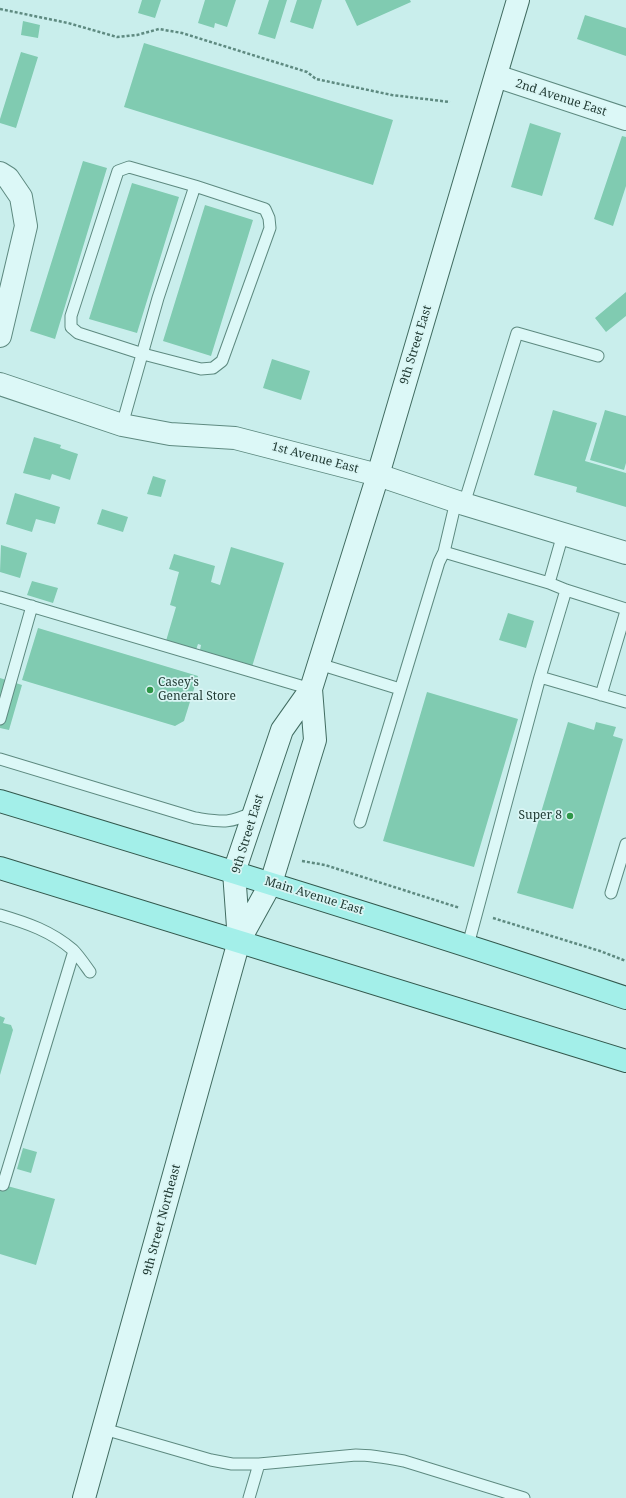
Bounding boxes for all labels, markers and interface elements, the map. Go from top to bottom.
street label: 2nd Avenue East [514,77,608,119]
street label: 9th Street East [397,304,435,386]
street label: 1st Avenue East [270,439,360,477]
place label: Casey's General Store [158,676,236,704]
marker: Casey's General Store [145,685,155,695]
street label: 9th Street East [229,793,267,875]
place label: Super 8 [519,809,562,823]
marker: Super 8 [565,811,575,821]
street label: Main Avenue East [263,874,365,918]
street label: 9th Street Northeast [140,1163,184,1277]

